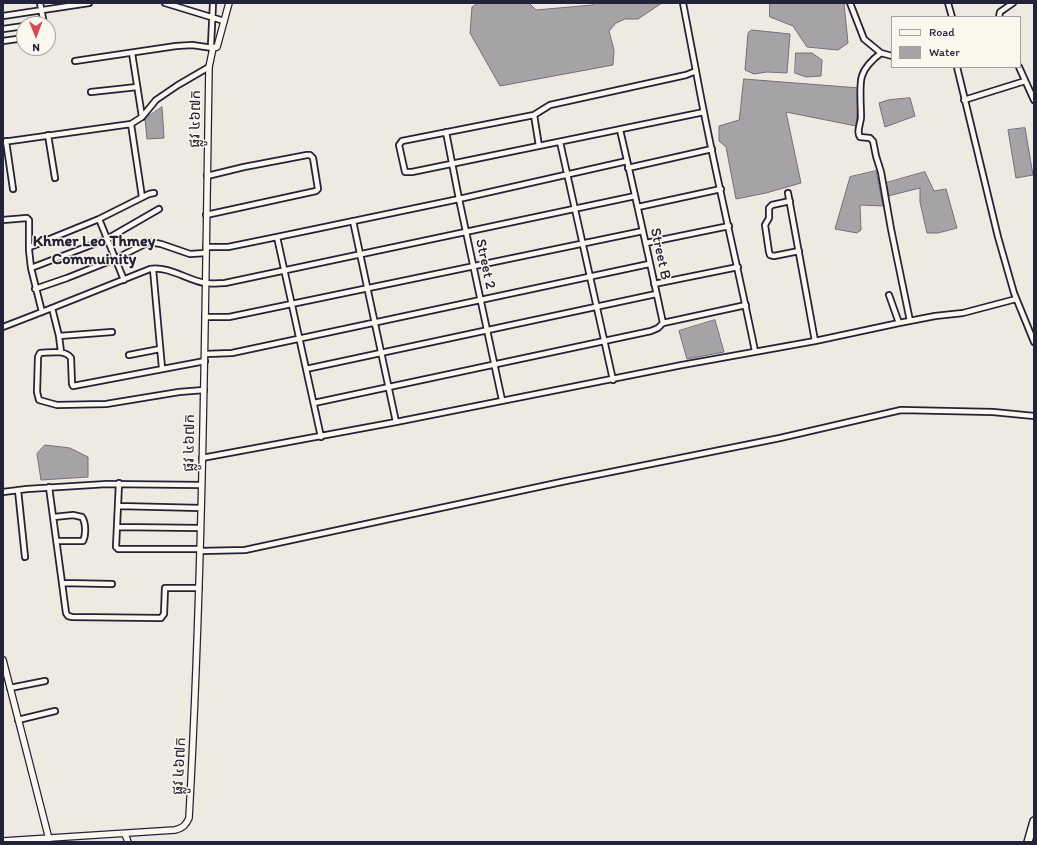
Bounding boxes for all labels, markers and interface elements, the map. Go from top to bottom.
north arrow [16,16,56,56]
legend [891,16,1021,68]
text: Road [929,25,955,39]
text: N [32,41,40,54]
text: Water [929,45,960,59]
street label: ផ្លូវ ៤៦៧ក [186,90,206,148]
street label: Street B [646,226,674,282]
district label: Khmer Leo Thmey Commuinity [33,232,155,270]
street label: Street 2 [471,237,499,291]
street label: ផ្លូវ ៤៦៧ក [180,414,200,472]
street label: ផ្លូវ ៤៦៧ក [169,737,191,795]

